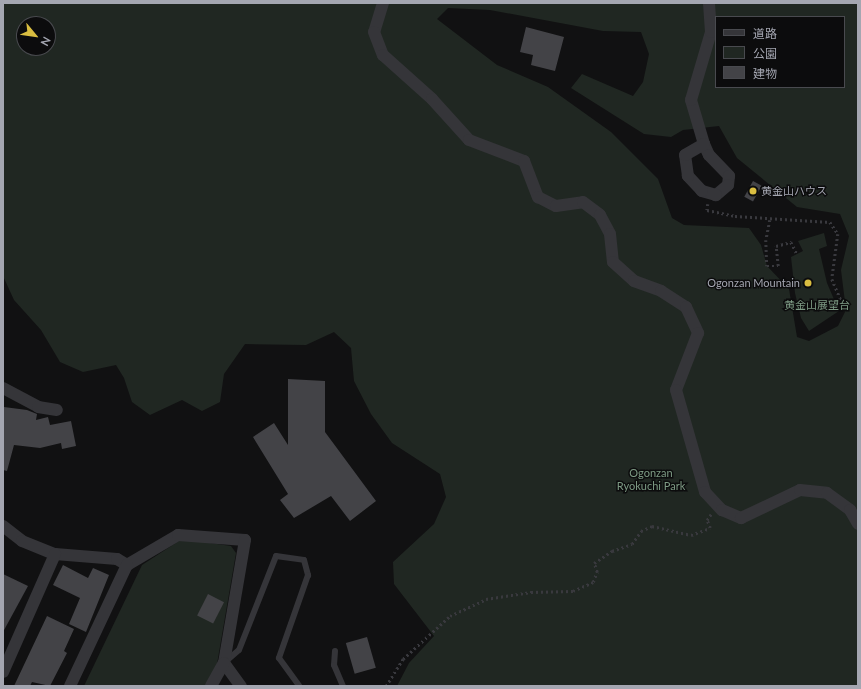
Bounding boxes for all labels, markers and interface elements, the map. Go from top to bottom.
north arrow [16,16,56,56]
legend [715,16,845,88]
text: 道路 [753,26,777,41]
text: N [38,35,54,48]
text: 公園 [753,46,777,61]
text: 建物 [753,66,777,81]
place label: 黄金山ハウス [761,184,827,198]
marker: 黄金山ハウス [748,186,758,196]
place label: Ogonzan Mountain [707,276,800,290]
marker: Ogonzan Mountain [803,278,813,288]
park label: 黄金山展望台 [784,298,850,312]
park label: Ogonzan Ryokuchi Park [617,467,685,493]

